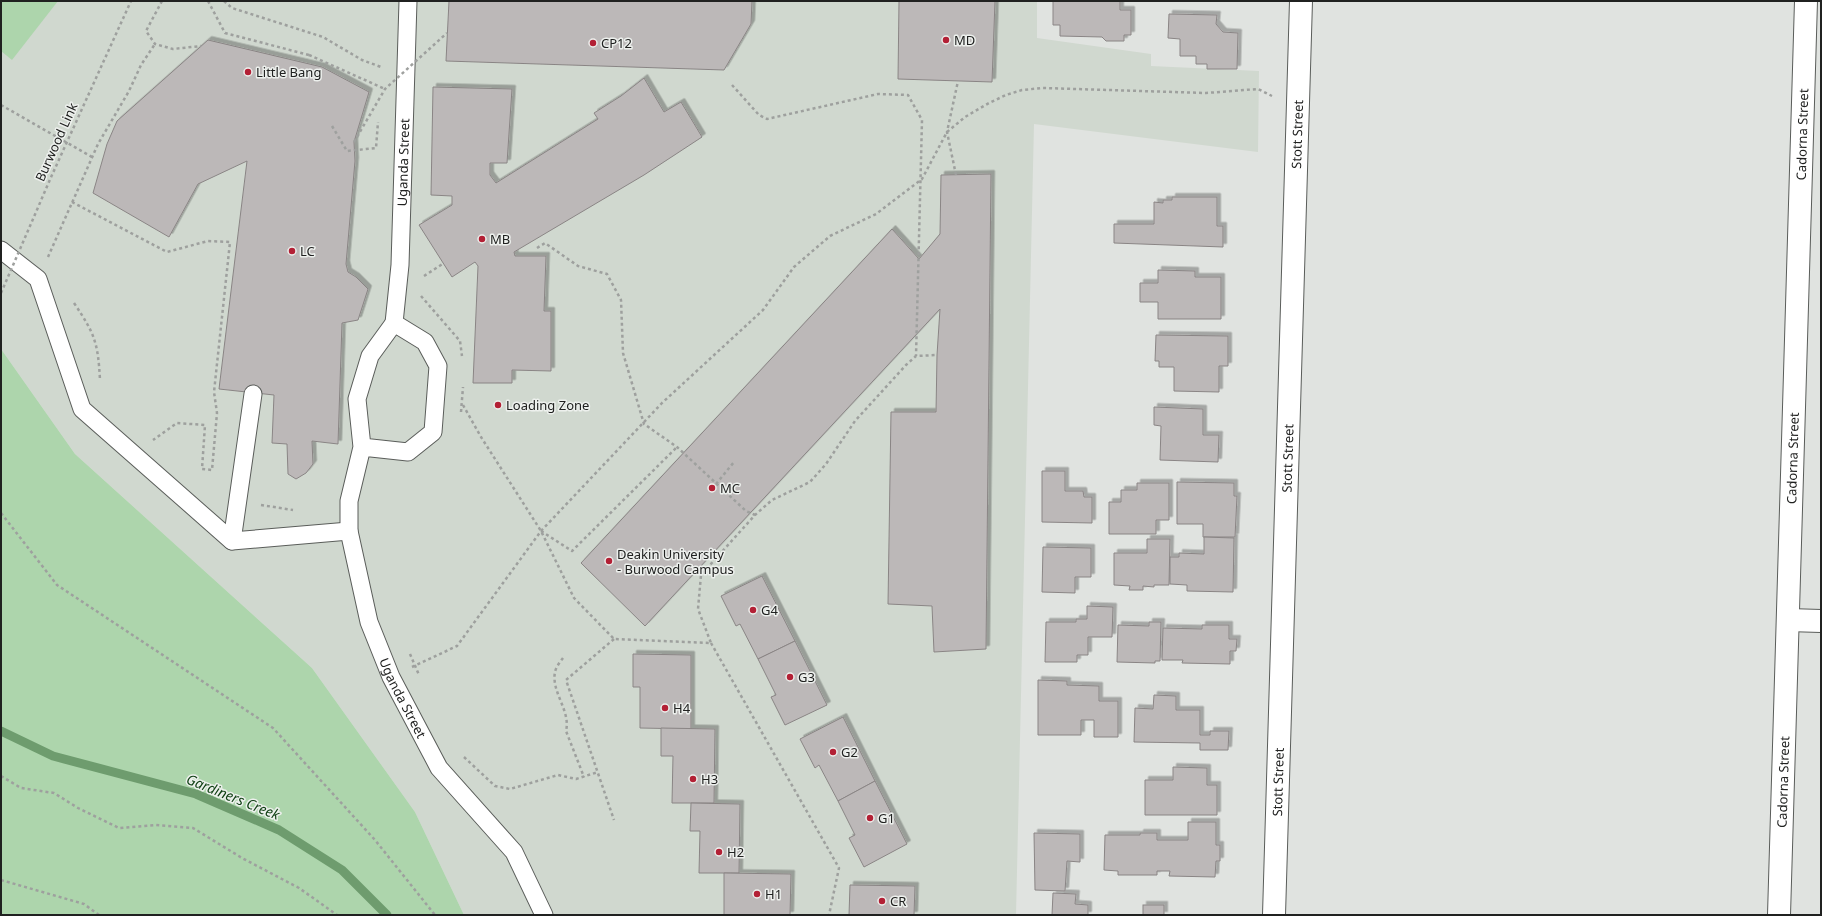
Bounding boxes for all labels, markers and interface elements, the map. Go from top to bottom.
place label: MD [954,31,975,49]
place label: CP12 [601,34,632,52]
marker: MD [941,35,951,45]
marker: CP12 [588,38,598,48]
place label: Little Bang [256,63,321,81]
marker: Little Bang [243,67,253,77]
street label: Cadorna Street [1792,88,1812,181]
street label: Stott Street [1287,99,1307,169]
street label: Burwood Link [31,100,81,184]
street label: Uganda Street [393,118,413,207]
place label: MB [490,230,510,248]
marker: MB [477,234,487,244]
place label: LC [300,242,315,260]
marker: LC [287,246,297,256]
place label: Loading Zone [506,396,589,414]
marker: Loading Zone [493,400,503,410]
street label: Cadorna Street [1782,412,1803,504]
street label: Stott Street [1277,423,1298,493]
place label: MC [720,479,740,497]
marker: MC [707,483,717,493]
place label: Deakin University - Burwood Campus [617,545,734,578]
marker: Deakin University - Burwood Campus [604,556,614,566]
place label: G4 [761,601,778,619]
marker: G4 [748,605,758,615]
street label: Uganda Street [375,655,431,741]
place label: G3 [798,668,815,686]
marker: G3 [785,672,795,682]
place label: H4 [673,699,691,717]
marker: H4 [660,703,670,713]
street label: Cadorna Street [1773,736,1793,828]
place label: G2 [841,743,858,761]
marker: G2 [828,747,838,757]
street label: Stott Street [1268,747,1288,817]
water label: Gardiners Creek [184,769,284,824]
place label: H3 [701,770,718,788]
marker: H3 [688,774,698,784]
place label: G1 [878,809,895,827]
marker: G1 [865,813,875,823]
place label: H2 [727,843,744,861]
marker: H2 [714,847,724,857]
place label: H1 [765,885,782,903]
marker: H1 [752,889,762,899]
place label: CR [890,892,906,910]
marker: CR [877,896,887,906]

